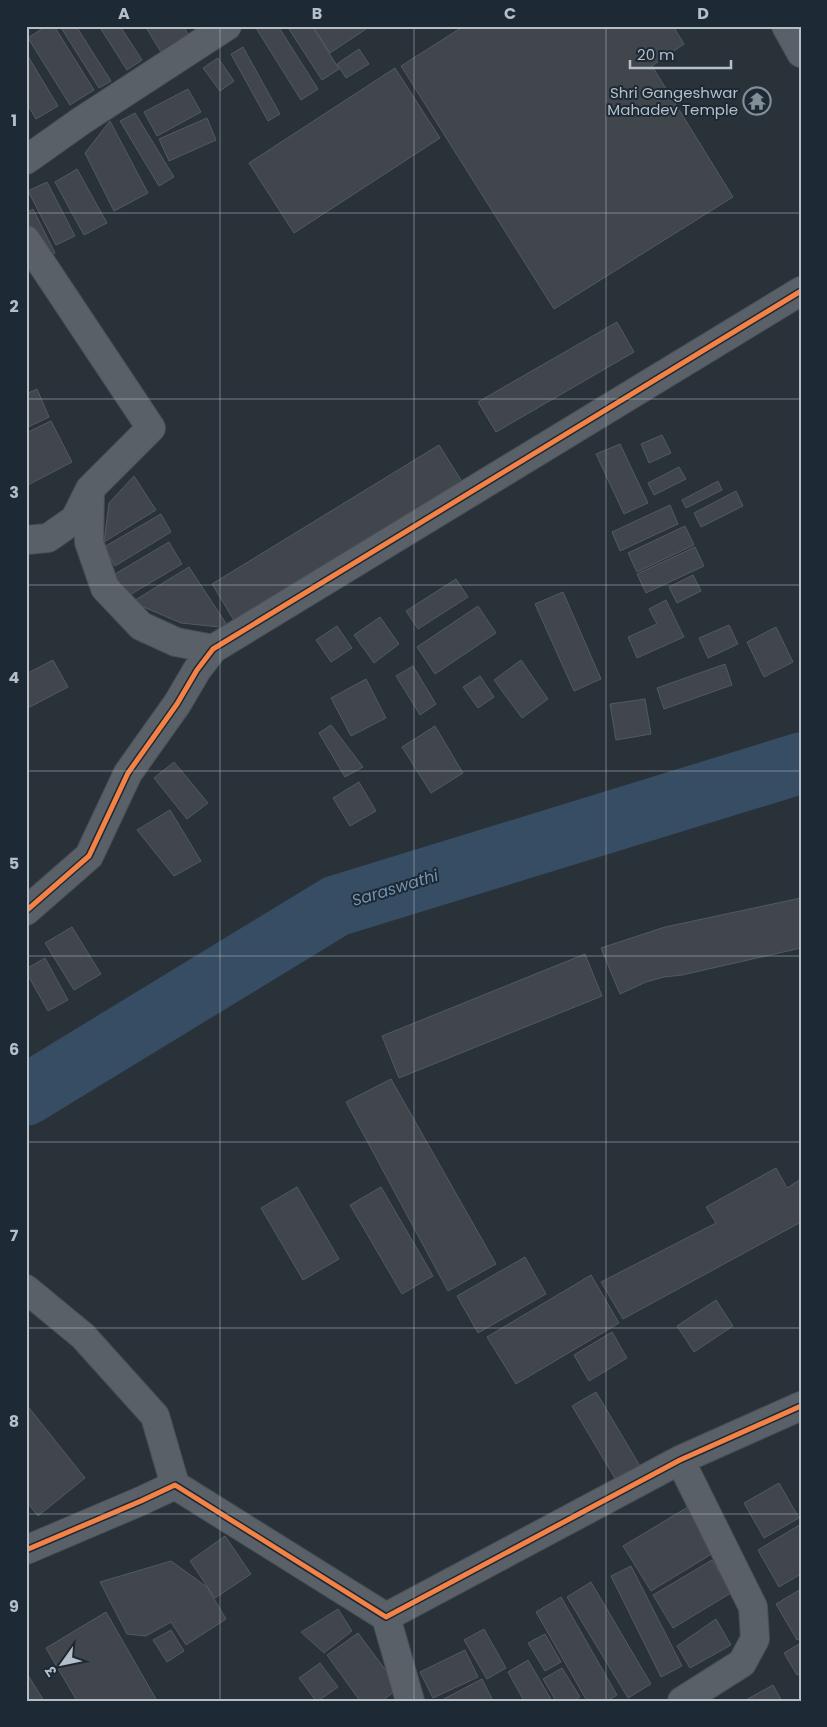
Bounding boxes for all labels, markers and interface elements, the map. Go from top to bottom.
text: A [118,2,130,25]
text: B [312,2,322,25]
text: C [504,2,516,25]
text: D [697,2,709,25]
scale bar [630,38,731,70]
text: 20 m [637,44,675,65]
place label: Shri Gangeshwar Mahadev Temple [607,82,738,120]
temple icon: Shri Gangeshwar Mahadev Temple [742,86,772,116]
text: 1 [11,109,17,132]
text: 2 [9,295,19,318]
text: 3 [9,481,19,504]
text: 4 [9,666,20,689]
text: 5 [9,852,19,875]
water label: Saraswathi [349,864,442,912]
text: 6 [9,1038,19,1061]
text: 7 [10,1224,19,1247]
text: 8 [9,1410,19,1433]
text: 9 [9,1595,19,1618]
north arrow [38,1640,88,1690]
text: उ [40,1661,62,1681]

